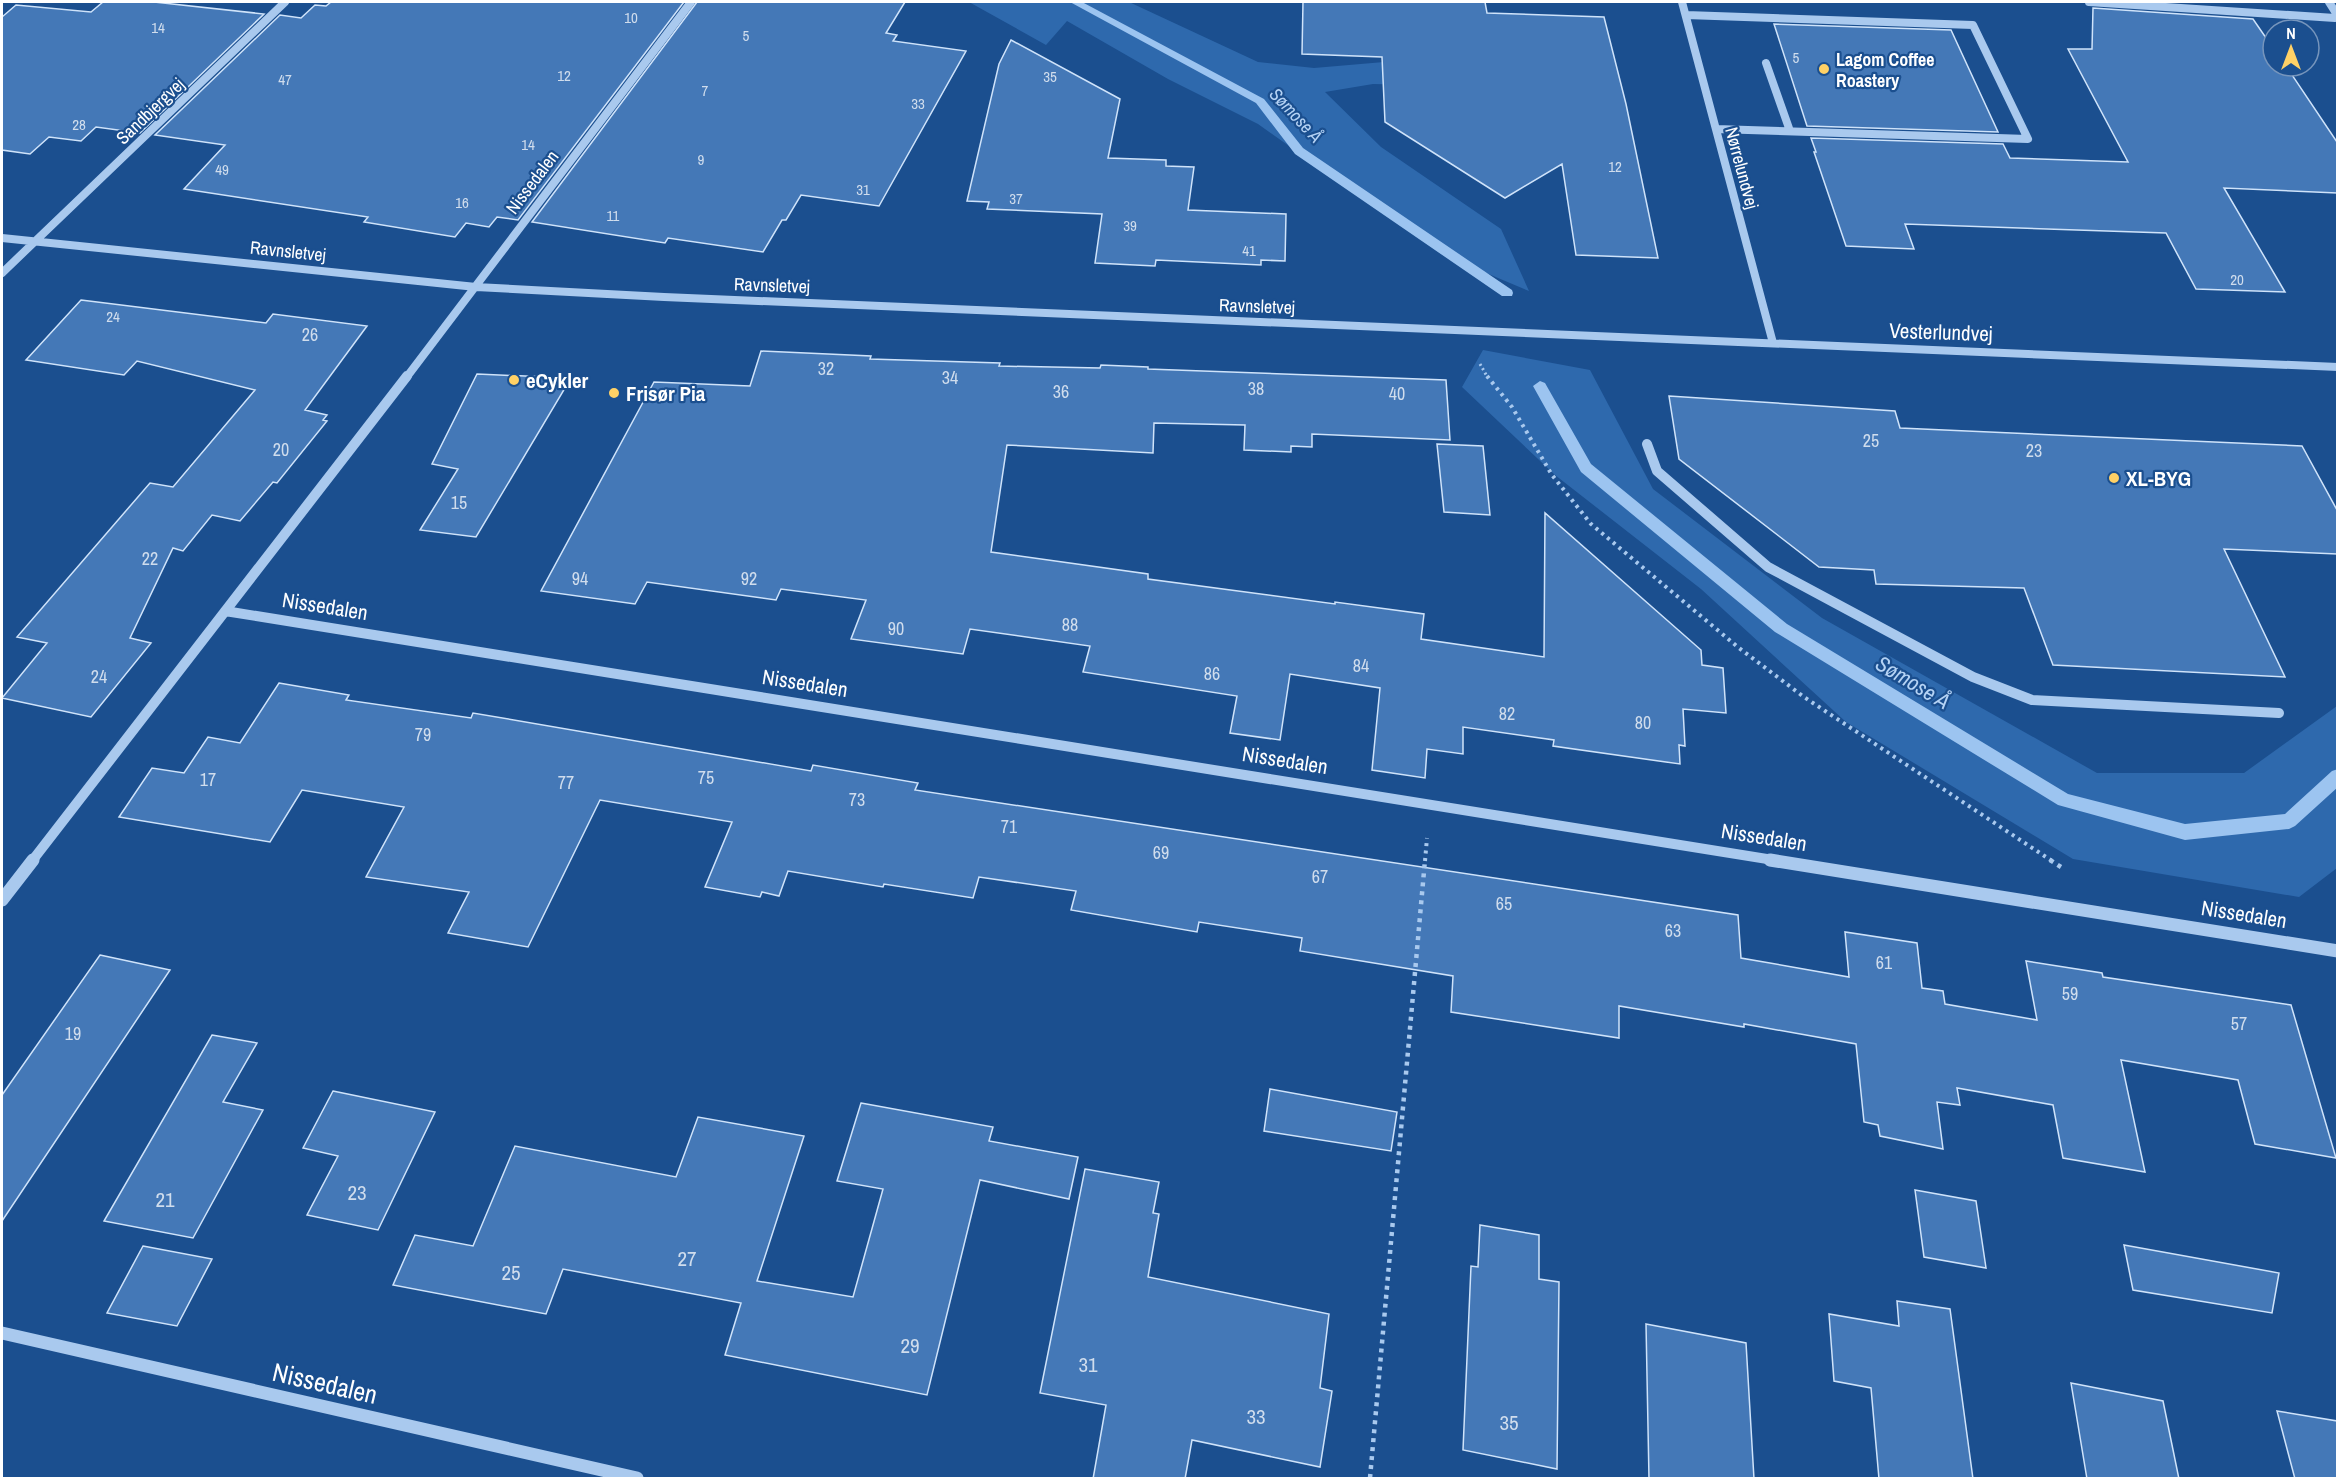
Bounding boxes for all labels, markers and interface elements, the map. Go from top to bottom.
house number: 10 [624,7,638,28]
house number: 14 [151,17,165,38]
north arrow [2261,18,2321,78]
text: N [2286,22,2296,44]
house number: 5 [743,25,750,46]
house number: 5 [1793,47,1800,68]
place label: Lagom Coffee Roastery [1836,47,1934,93]
marker: Lagom Coffee Roastery [1817,62,1831,76]
house number: 12 [557,65,571,86]
house number: 35 [1043,66,1057,87]
house number: 47 [278,69,292,90]
street label: Sandbjergvej [110,72,190,150]
house number: 7 [702,80,709,101]
water label: Sømose Å [1264,82,1328,148]
house number: 33 [911,93,925,114]
house number: 28 [72,114,86,135]
street label: Nørrelundvej [1719,124,1765,212]
house number: 14 [521,134,535,155]
street label: Nissedalen [500,145,564,219]
house number: 9 [698,149,705,170]
house number: 12 [1608,156,1622,177]
house number: 49 [215,159,229,180]
house number: 31 [856,179,870,200]
house number: 37 [1009,188,1023,209]
house number: 16 [455,192,469,213]
house number: 11 [607,205,620,226]
house number: 39 [1123,215,1137,236]
street label: Ravnsletvej [249,235,327,267]
house number: 41 [1242,240,1256,261]
house number: 20 [2230,269,2244,290]
street label: Ravnsletvej [733,271,811,299]
street label: Ravnsletvej [1218,292,1296,320]
house number: 24 [106,306,120,327]
street label: Vesterlundvej [1889,316,1993,348]
house number: 26 [302,322,318,347]
house number: 32 [818,356,834,381]
house number: 34 [942,365,958,390]
place label: eCykler [526,366,589,395]
marker: eCykler [507,373,521,387]
house number: 38 [1248,376,1264,401]
place label: Frisør Pia [626,379,706,408]
house number: 36 [1053,379,1069,404]
house number: 40 [1389,381,1405,406]
marker: Frisør Pia [607,386,621,400]
house number: 25 [1863,428,1879,453]
house number: 20 [273,437,289,462]
house number: 23 [2026,438,2042,463]
place label: XL-BYG [2126,464,2191,493]
marker: XL-BYG [2107,471,2121,485]
house number: 15 [451,490,467,515]
house number: 22 [142,546,158,571]
house number: 94 [572,566,588,591]
house number: 92 [741,566,757,591]
street label: Nissedalen [280,585,370,627]
house number: 88 [1062,612,1078,637]
house number: 90 [888,616,904,641]
water label: Sømose Å [1870,648,1956,716]
house number: 84 [1353,653,1369,678]
house number: 86 [1204,661,1220,686]
street label: Nissedalen [760,662,850,704]
house number: 24 [91,664,107,689]
house number: 82 [1499,701,1515,726]
house number: 80 [1635,710,1651,735]
house number: 79 [415,722,431,747]
street label: Nissedalen [1240,739,1330,781]
house number: 75 [698,765,714,790]
house number: 17 [200,767,216,792]
house number: 77 [558,770,574,795]
house number: 73 [849,787,865,812]
house number: 71 [1001,814,1018,839]
street label: Nissedalen [1719,816,1809,858]
house number: 69 [1153,840,1169,865]
house number: 67 [1312,864,1328,889]
house number: 65 [1496,891,1512,916]
street label: Nissedalen [2199,893,2289,935]
house number: 63 [1665,918,1681,943]
house number: 61 [1876,950,1893,975]
house number: 59 [2062,981,2078,1006]
house number: 57 [2231,1011,2247,1036]
house number: 19 [65,1021,81,1046]
house number: 23 [347,1178,367,1207]
house number: 21 [155,1185,175,1214]
house number: 27 [677,1244,697,1273]
house number: 25 [501,1258,521,1287]
house number: 29 [900,1331,920,1360]
house number: 31 [1078,1350,1098,1379]
street label: Nissedalen [269,1354,381,1412]
house number: 33 [1246,1402,1266,1431]
house number: 35 [1499,1408,1519,1437]

